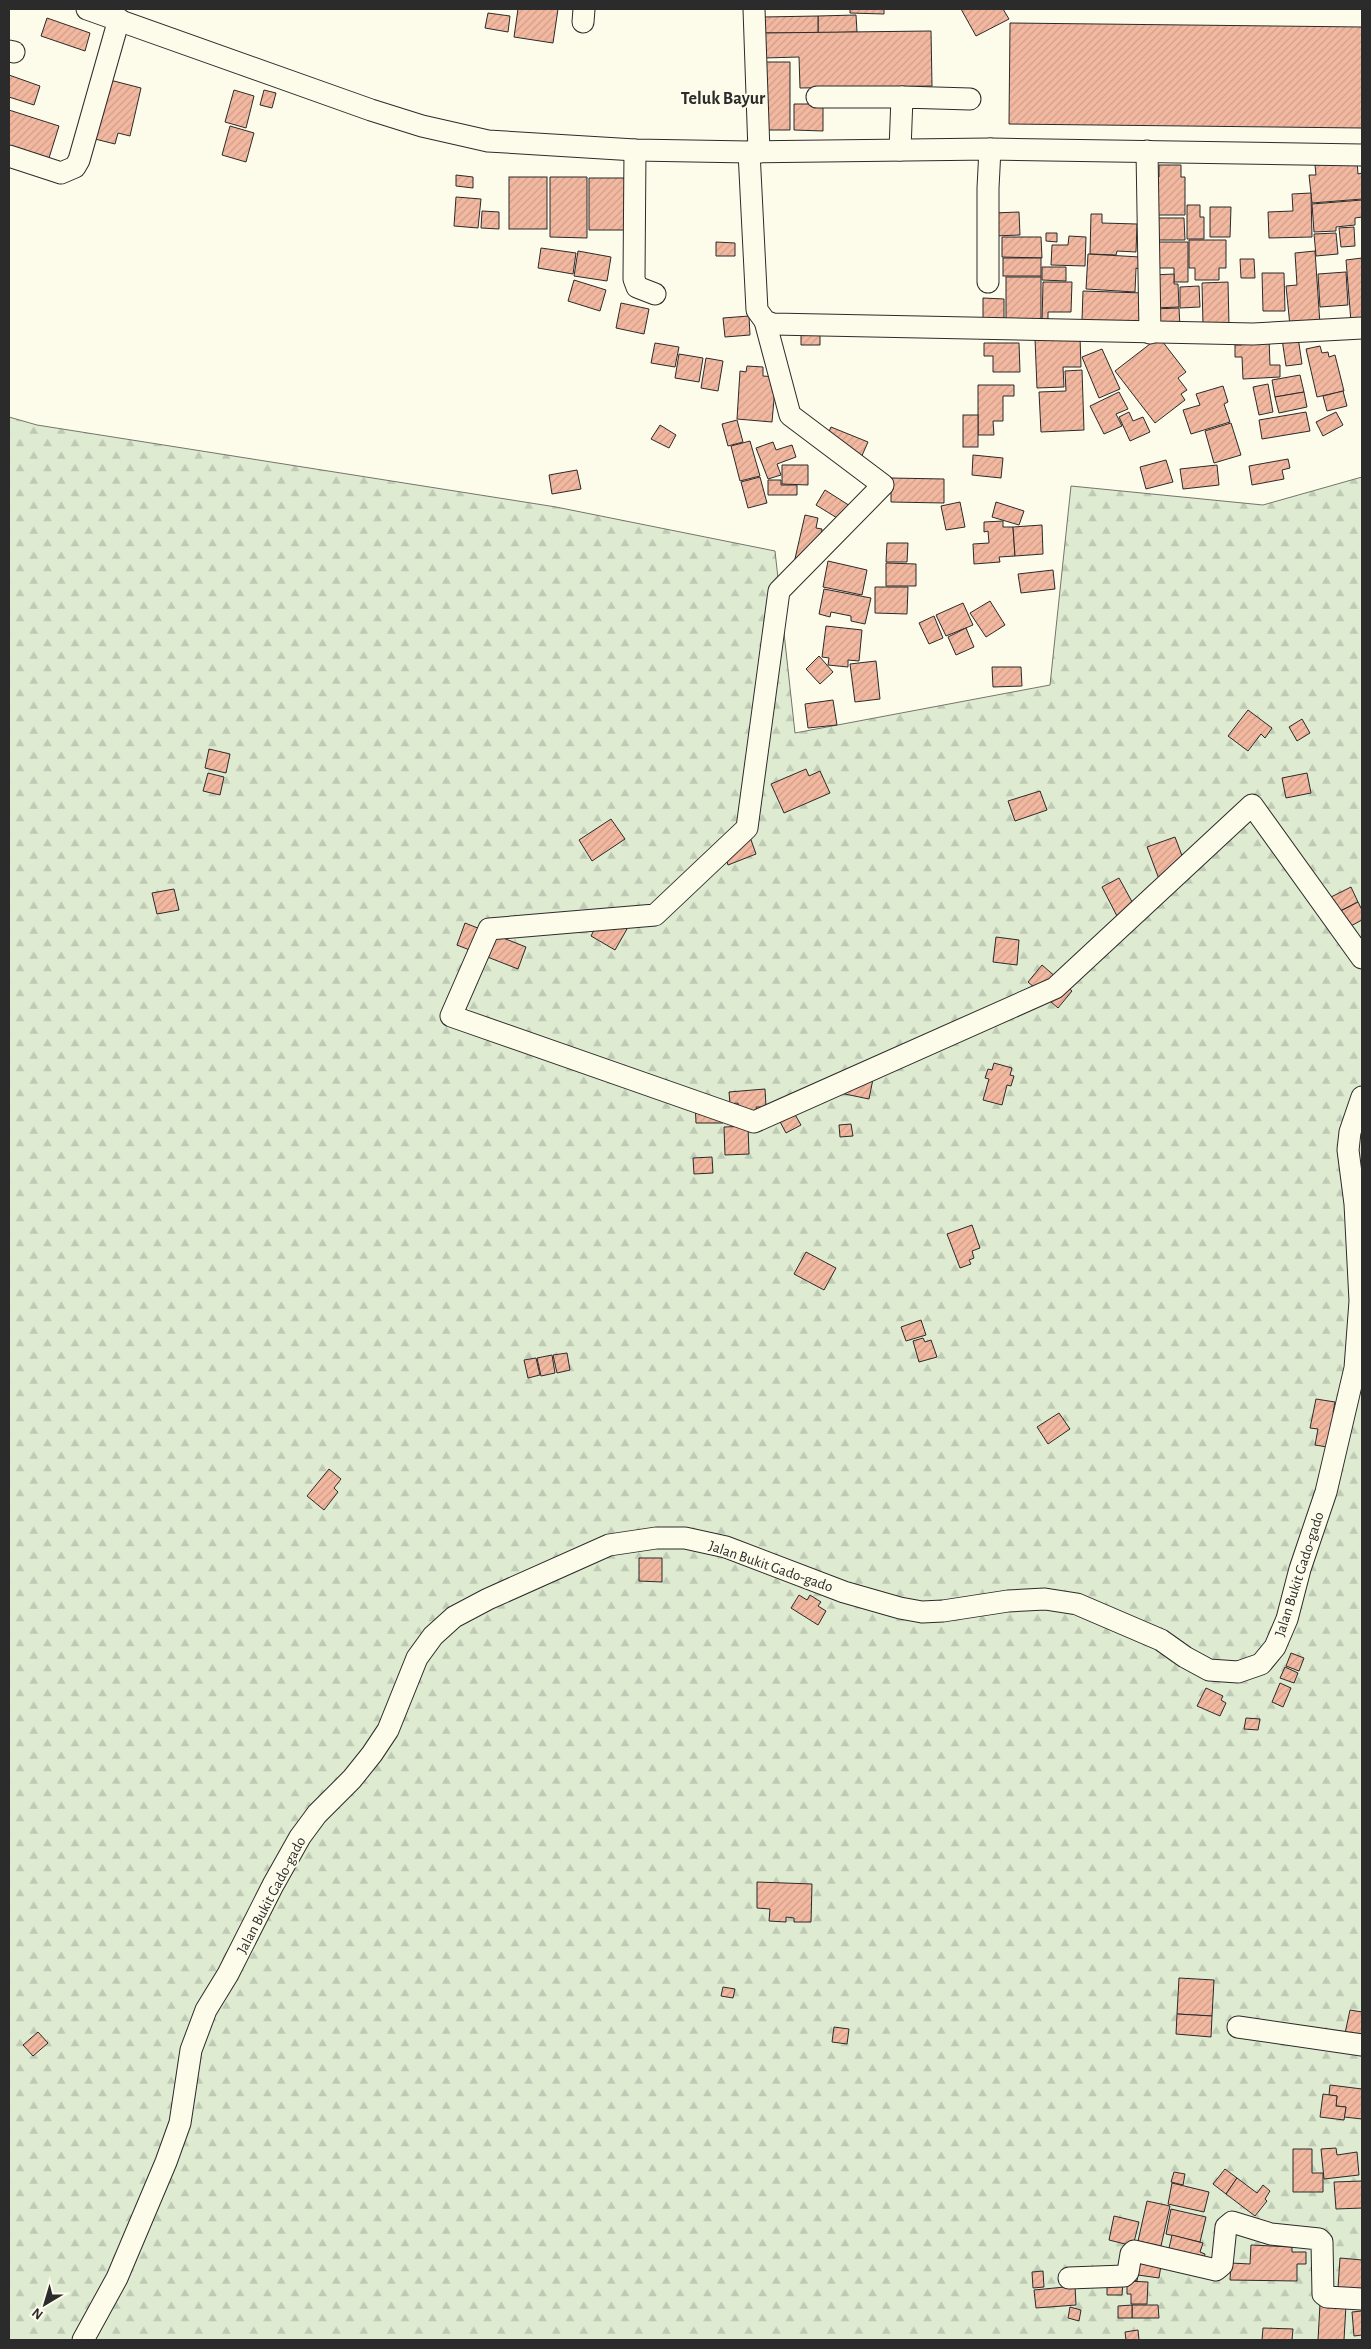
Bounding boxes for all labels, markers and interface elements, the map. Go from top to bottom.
district label: Teluk Bayur [681,90,766,108]
street label: Jalan Bukit Gado-gado [1272,1510,1327,1638]
street label: Jalan Bukit Gado-gado [707,1538,835,1595]
street label: Jalan Bukit Gado-gado [234,1834,309,1956]
north arrow [20,2279,70,2329]
text: N [29,2305,46,2322]

